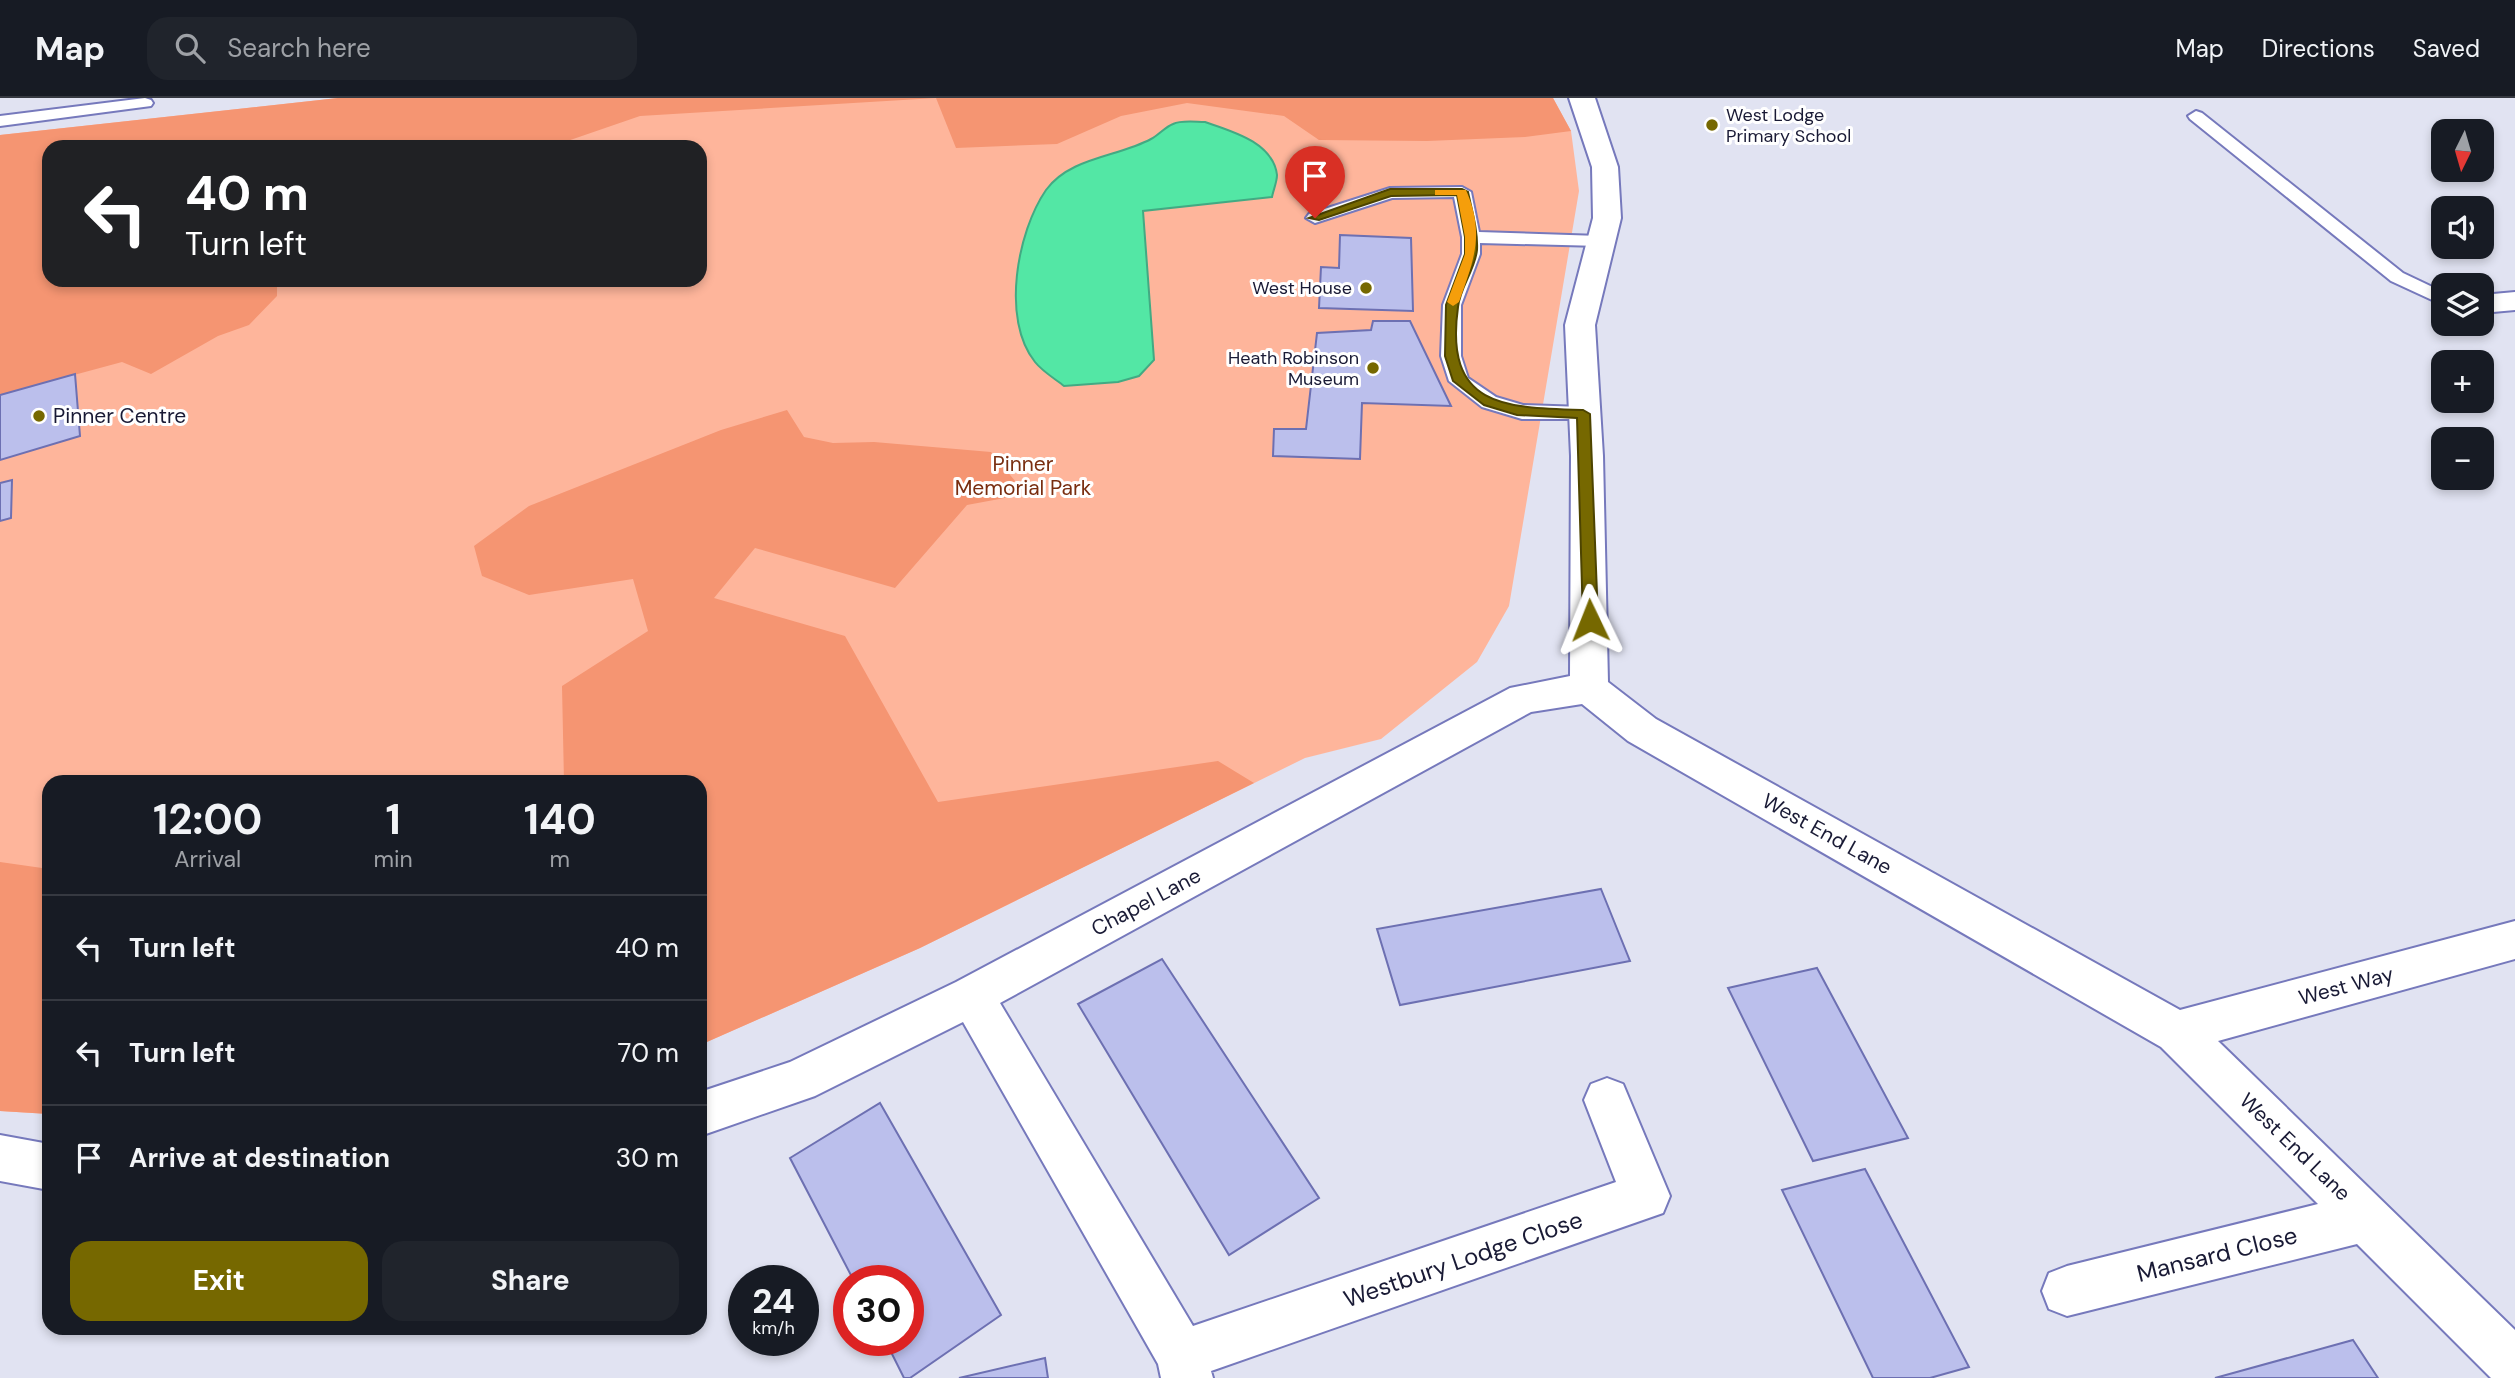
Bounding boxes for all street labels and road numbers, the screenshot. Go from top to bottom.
street label: West End Lane [1757,787,1897,881]
street label: Chapel Lane [1086,861,1206,943]
street label: West Way [2295,960,2397,1012]
street label: West End Lane [2233,1087,2357,1207]
street label: Westbury Lodge Close [1339,1204,1587,1314]
street label: Mansard Close [2133,1219,2301,1289]

